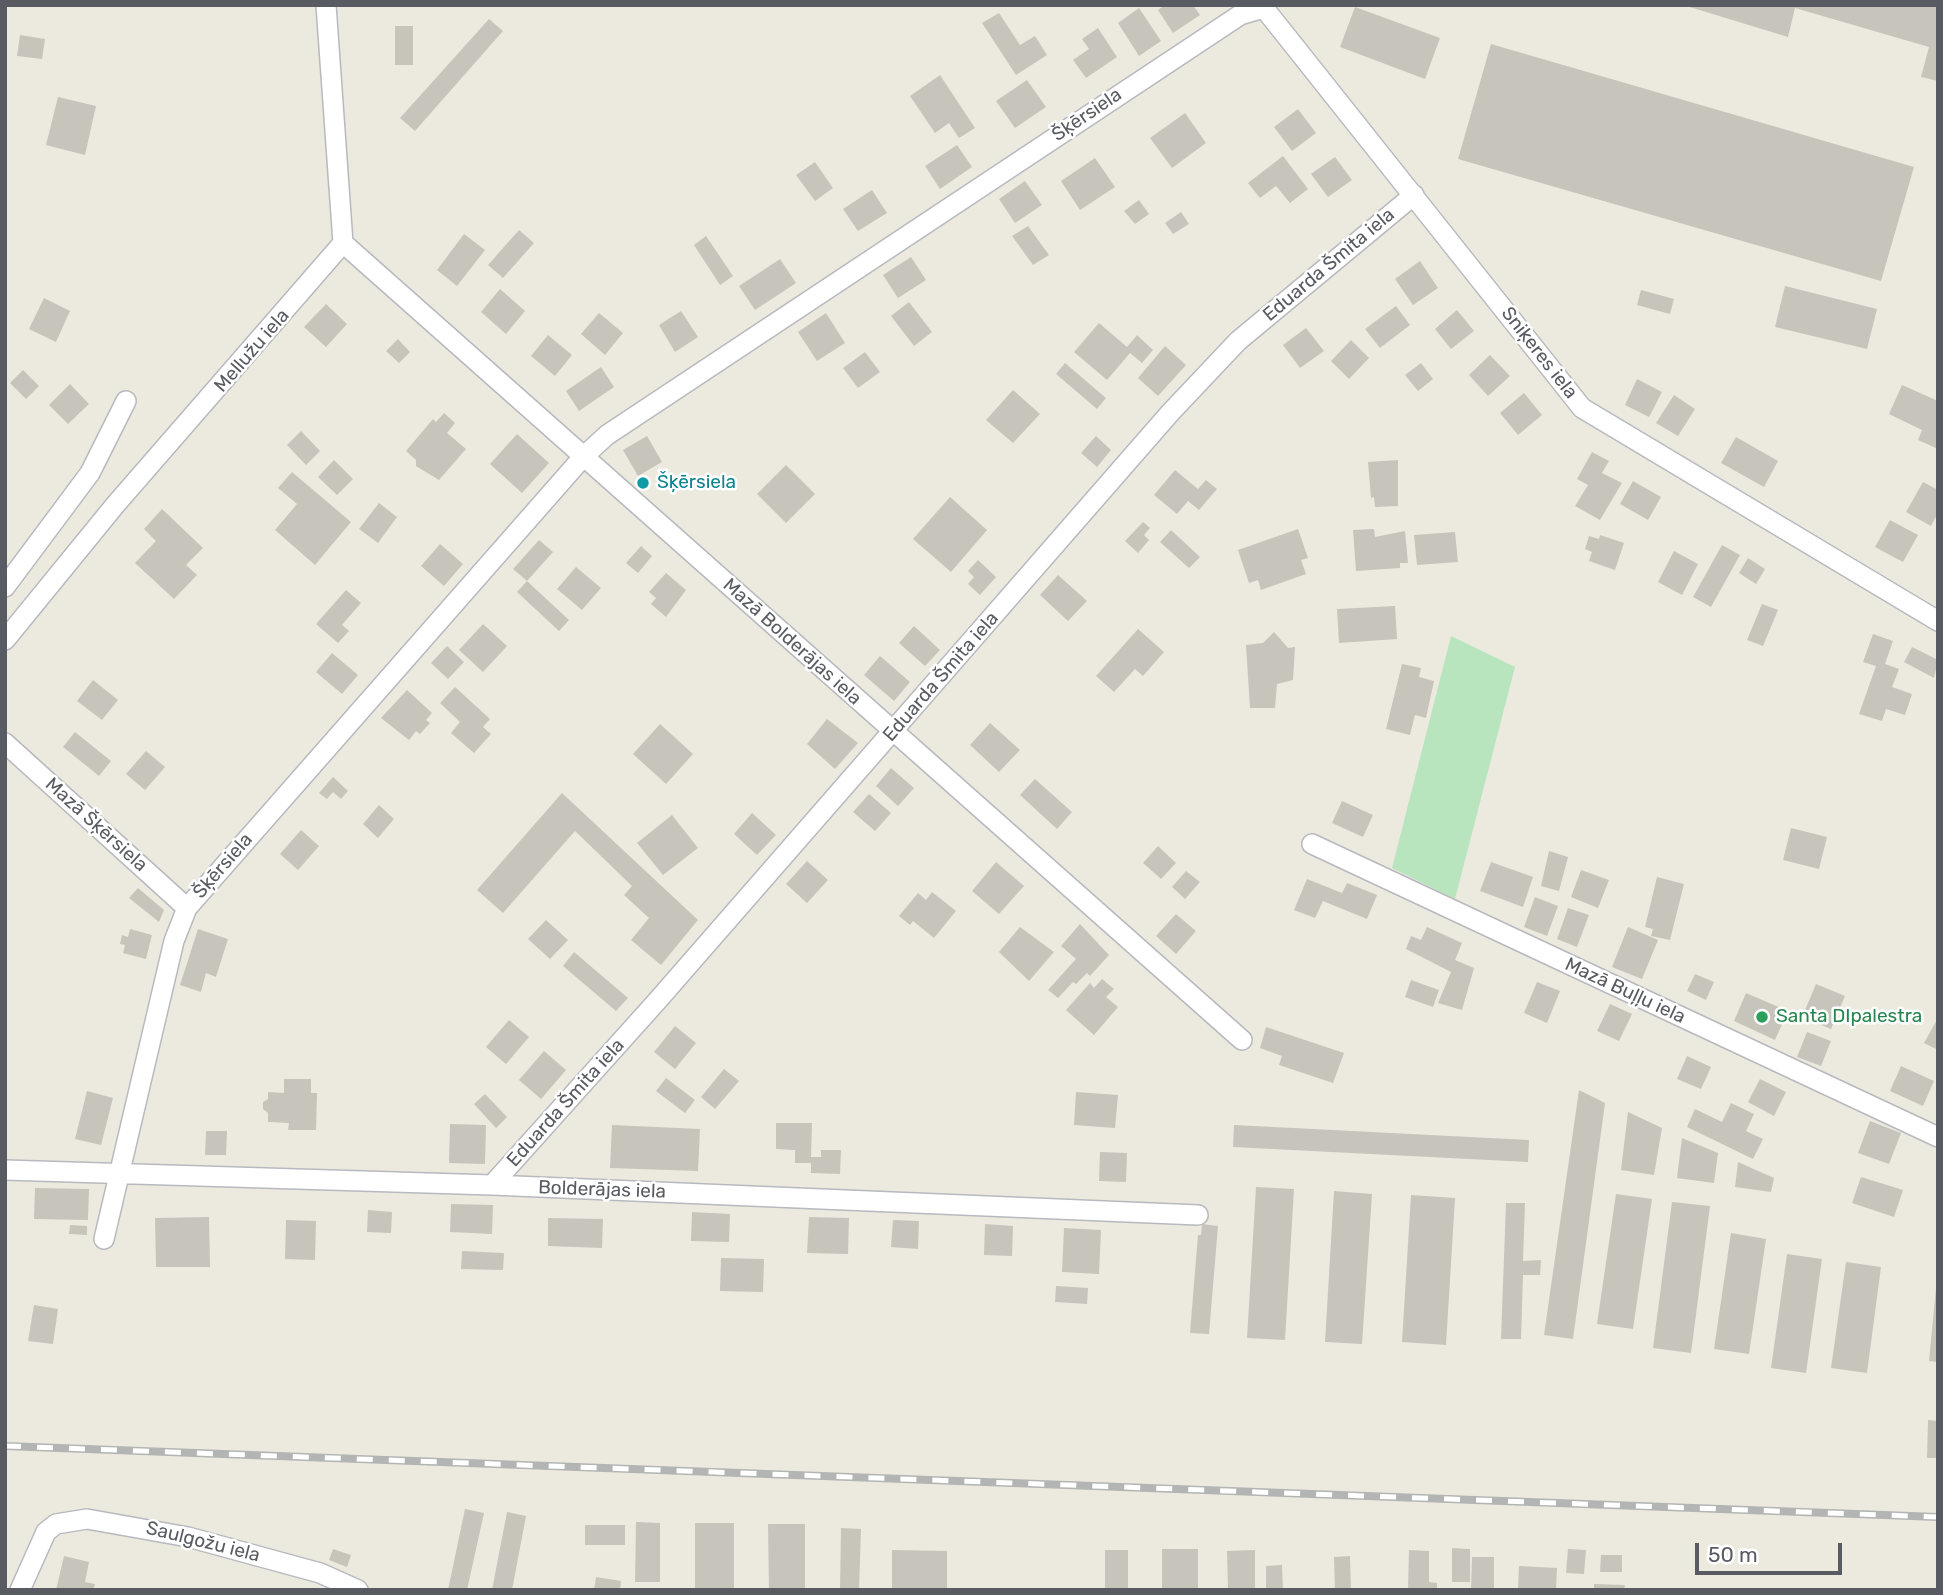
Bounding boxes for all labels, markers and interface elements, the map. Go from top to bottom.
street label: Šķērsiela [1048,83,1126,147]
street label: Eduarda Šmita iela [1259,203,1399,327]
street label: Sniķeres iela [1496,303,1582,403]
street label: Mellužu iela [210,305,294,397]
place label: Šķērsiela [657,472,736,494]
marker: Šķērsiela [635,475,651,491]
street label: Mazā Bolderājas iela [718,574,866,710]
street label: Eduarda Šmita iela [878,608,1004,746]
street label: Mazā Šķērsiela [40,773,152,877]
street label: Šķērsiela [188,829,258,903]
street label: Mazā Buļļu iela [1561,953,1689,1029]
place label: Santa DIpalestra [1776,1006,1922,1028]
marker: Santa DIpalestra [1754,1009,1770,1025]
street label: Eduarda Šmita iela [503,1034,629,1172]
street label: Bolderājas iela [538,1176,666,1204]
street label: Saulgožu iela [144,1517,262,1567]
scale bar [1698,1528,1845,1572]
text: 50 m [1708,1542,1758,1567]

